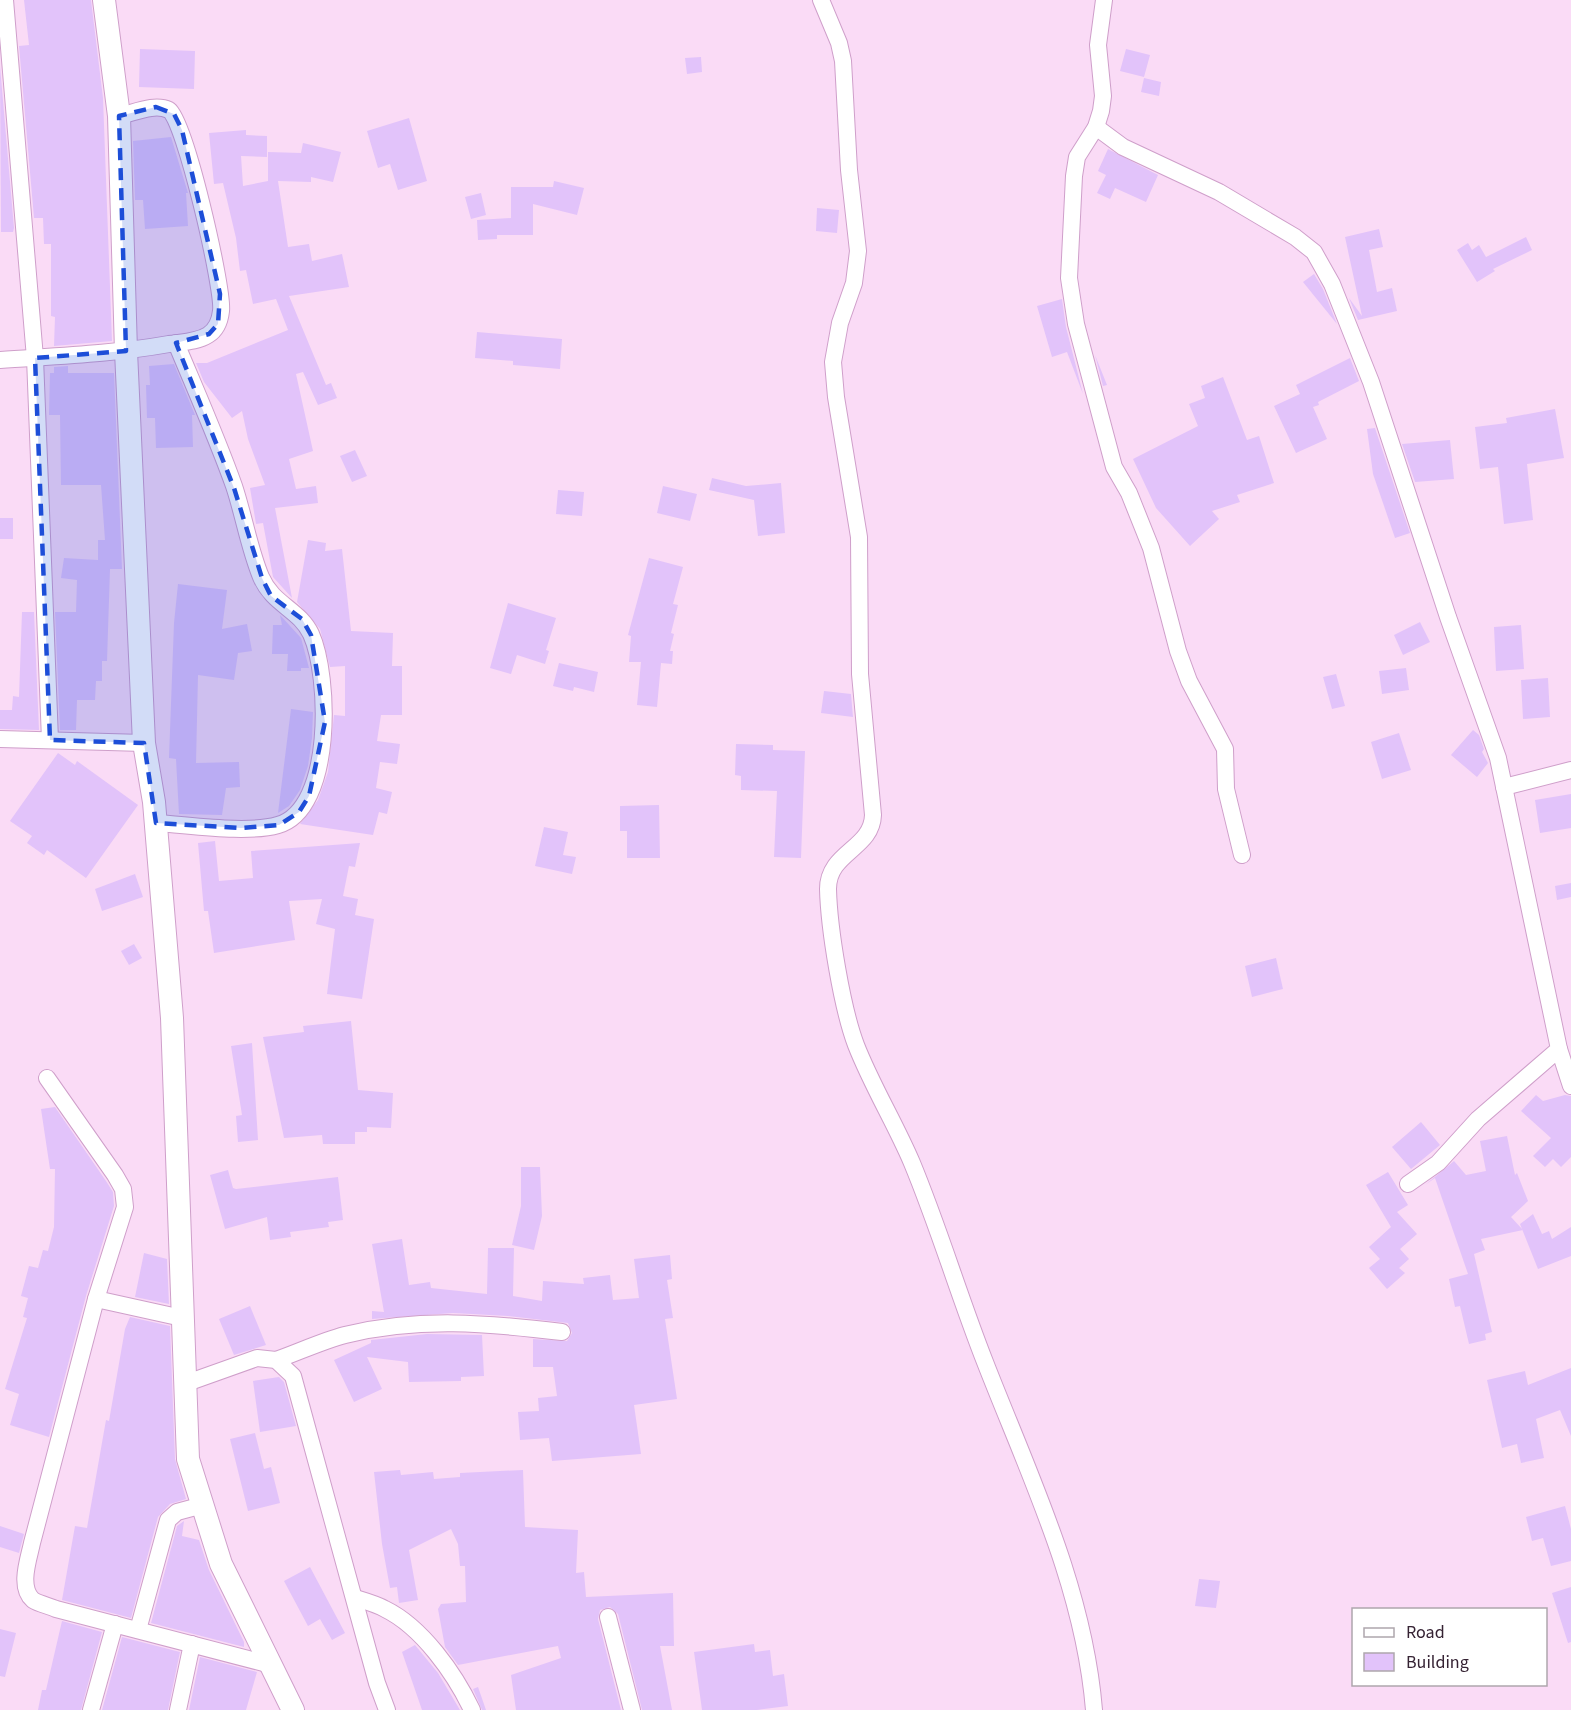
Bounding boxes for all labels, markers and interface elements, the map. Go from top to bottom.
legend [1352,1608,1547,1686]
text: Road [1406,1620,1445,1645]
text: Building [1406,1650,1469,1675]

